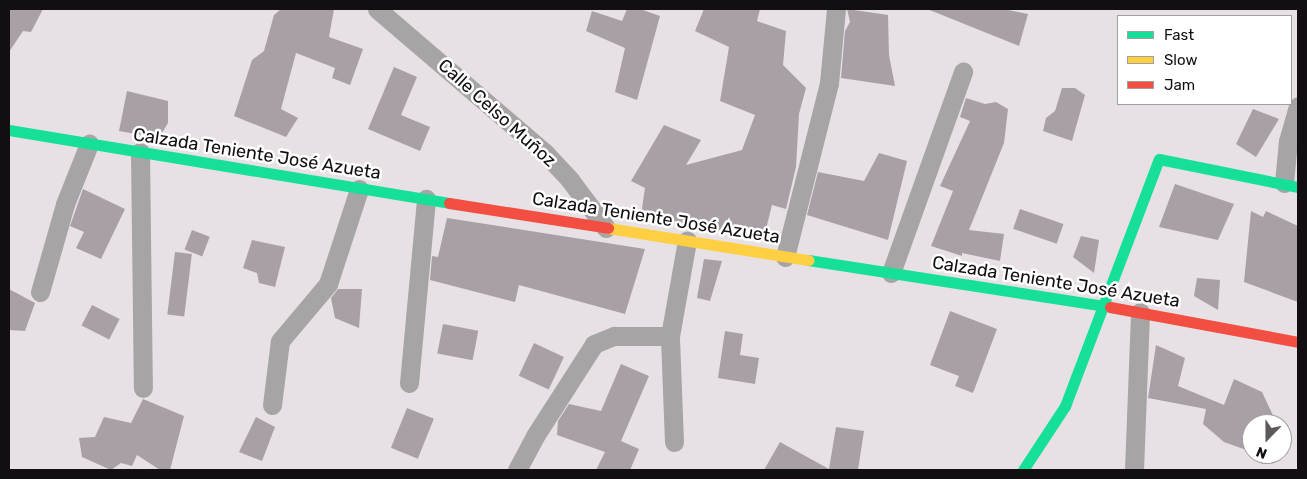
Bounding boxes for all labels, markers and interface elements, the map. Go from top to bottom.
legend [1117,15,1292,105]
text: Fast [1164,26,1194,44]
text: Slow [1164,51,1197,69]
street label: Calle Celso Muñoz [434,54,560,172]
text: Jam [1164,76,1195,94]
street label: Calzada Teniente José Azueta [131,124,383,184]
street label: Calzada Teniente José Azueta [530,188,782,248]
street label: Calzada Teniente José Azueta [930,252,1182,312]
north arrow [1242,414,1292,464]
text: N [1254,443,1269,462]

